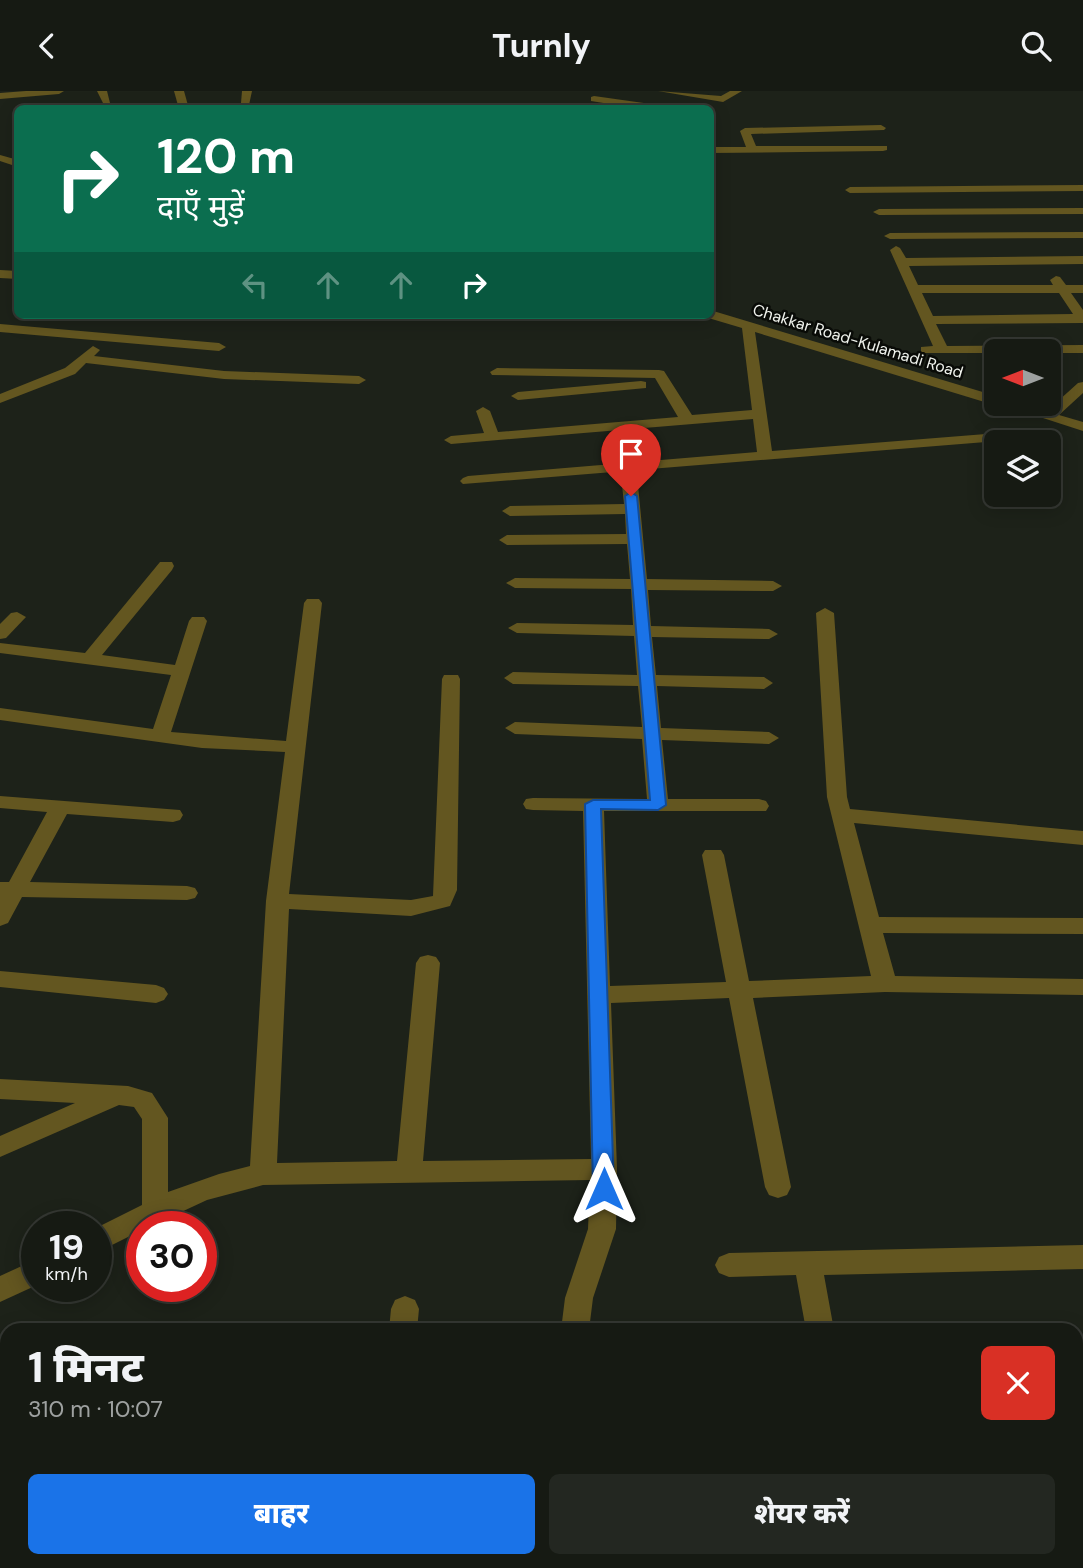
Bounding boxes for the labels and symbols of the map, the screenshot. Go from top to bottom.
street label: Chakkar Road-Kulamadi Road [750,299,966,383]
north arrow [984,339,1060,417]
pin [601,424,661,496]
position arrow [567,1152,641,1226]
speed limit sign: 30 [126,1211,217,1302]

